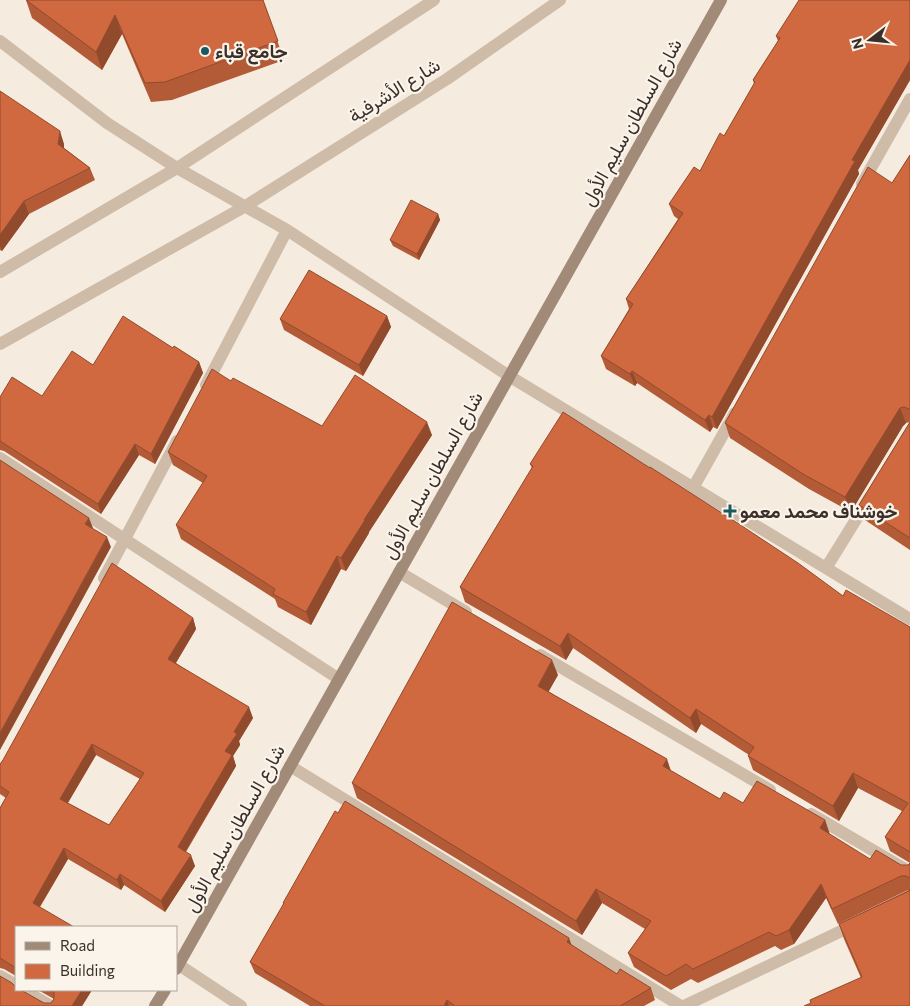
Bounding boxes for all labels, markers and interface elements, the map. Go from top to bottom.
north arrow [845,15,895,65]
street label: شارع السلطان سليم الأول [575,34,688,210]
text: N [847,36,867,51]
place label: جامع قباء [215,39,288,65]
marker: جامع قباء [199,45,211,57]
street label: شارع الأشرفية [344,52,445,128]
street label: شارع السلطان سليم الأول [376,387,489,563]
place label: خوشناف محمد معمو [740,499,898,524]
marker: خوشناف محمد معمو [724,505,736,517]
street label: شارع السلطان سليم الأول [178,740,291,916]
legend [15,926,178,991]
text: Road [60,936,95,954]
text: Building [60,961,115,979]

